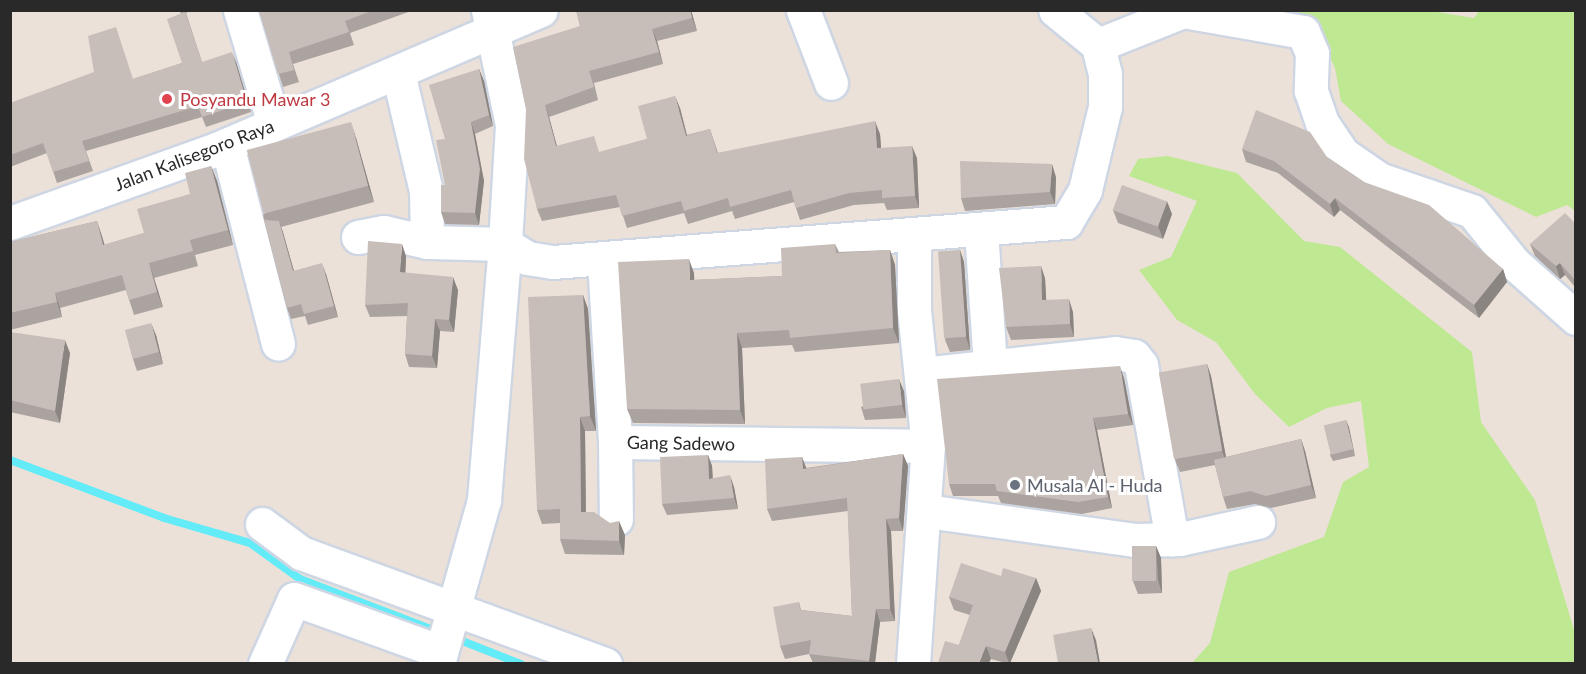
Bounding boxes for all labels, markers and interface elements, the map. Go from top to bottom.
place label: Posyandu Mawar 3 [180,88,331,110]
marker: Posyandu Mawar 3 [158,90,176,108]
street label: Jalan Kalisegoro Raya [111,115,277,195]
street label: Gang Sadewo [627,431,735,455]
place label: Musala Al - Huda [1027,474,1163,496]
marker: Musala Al - Huda [1008,478,1022,492]

